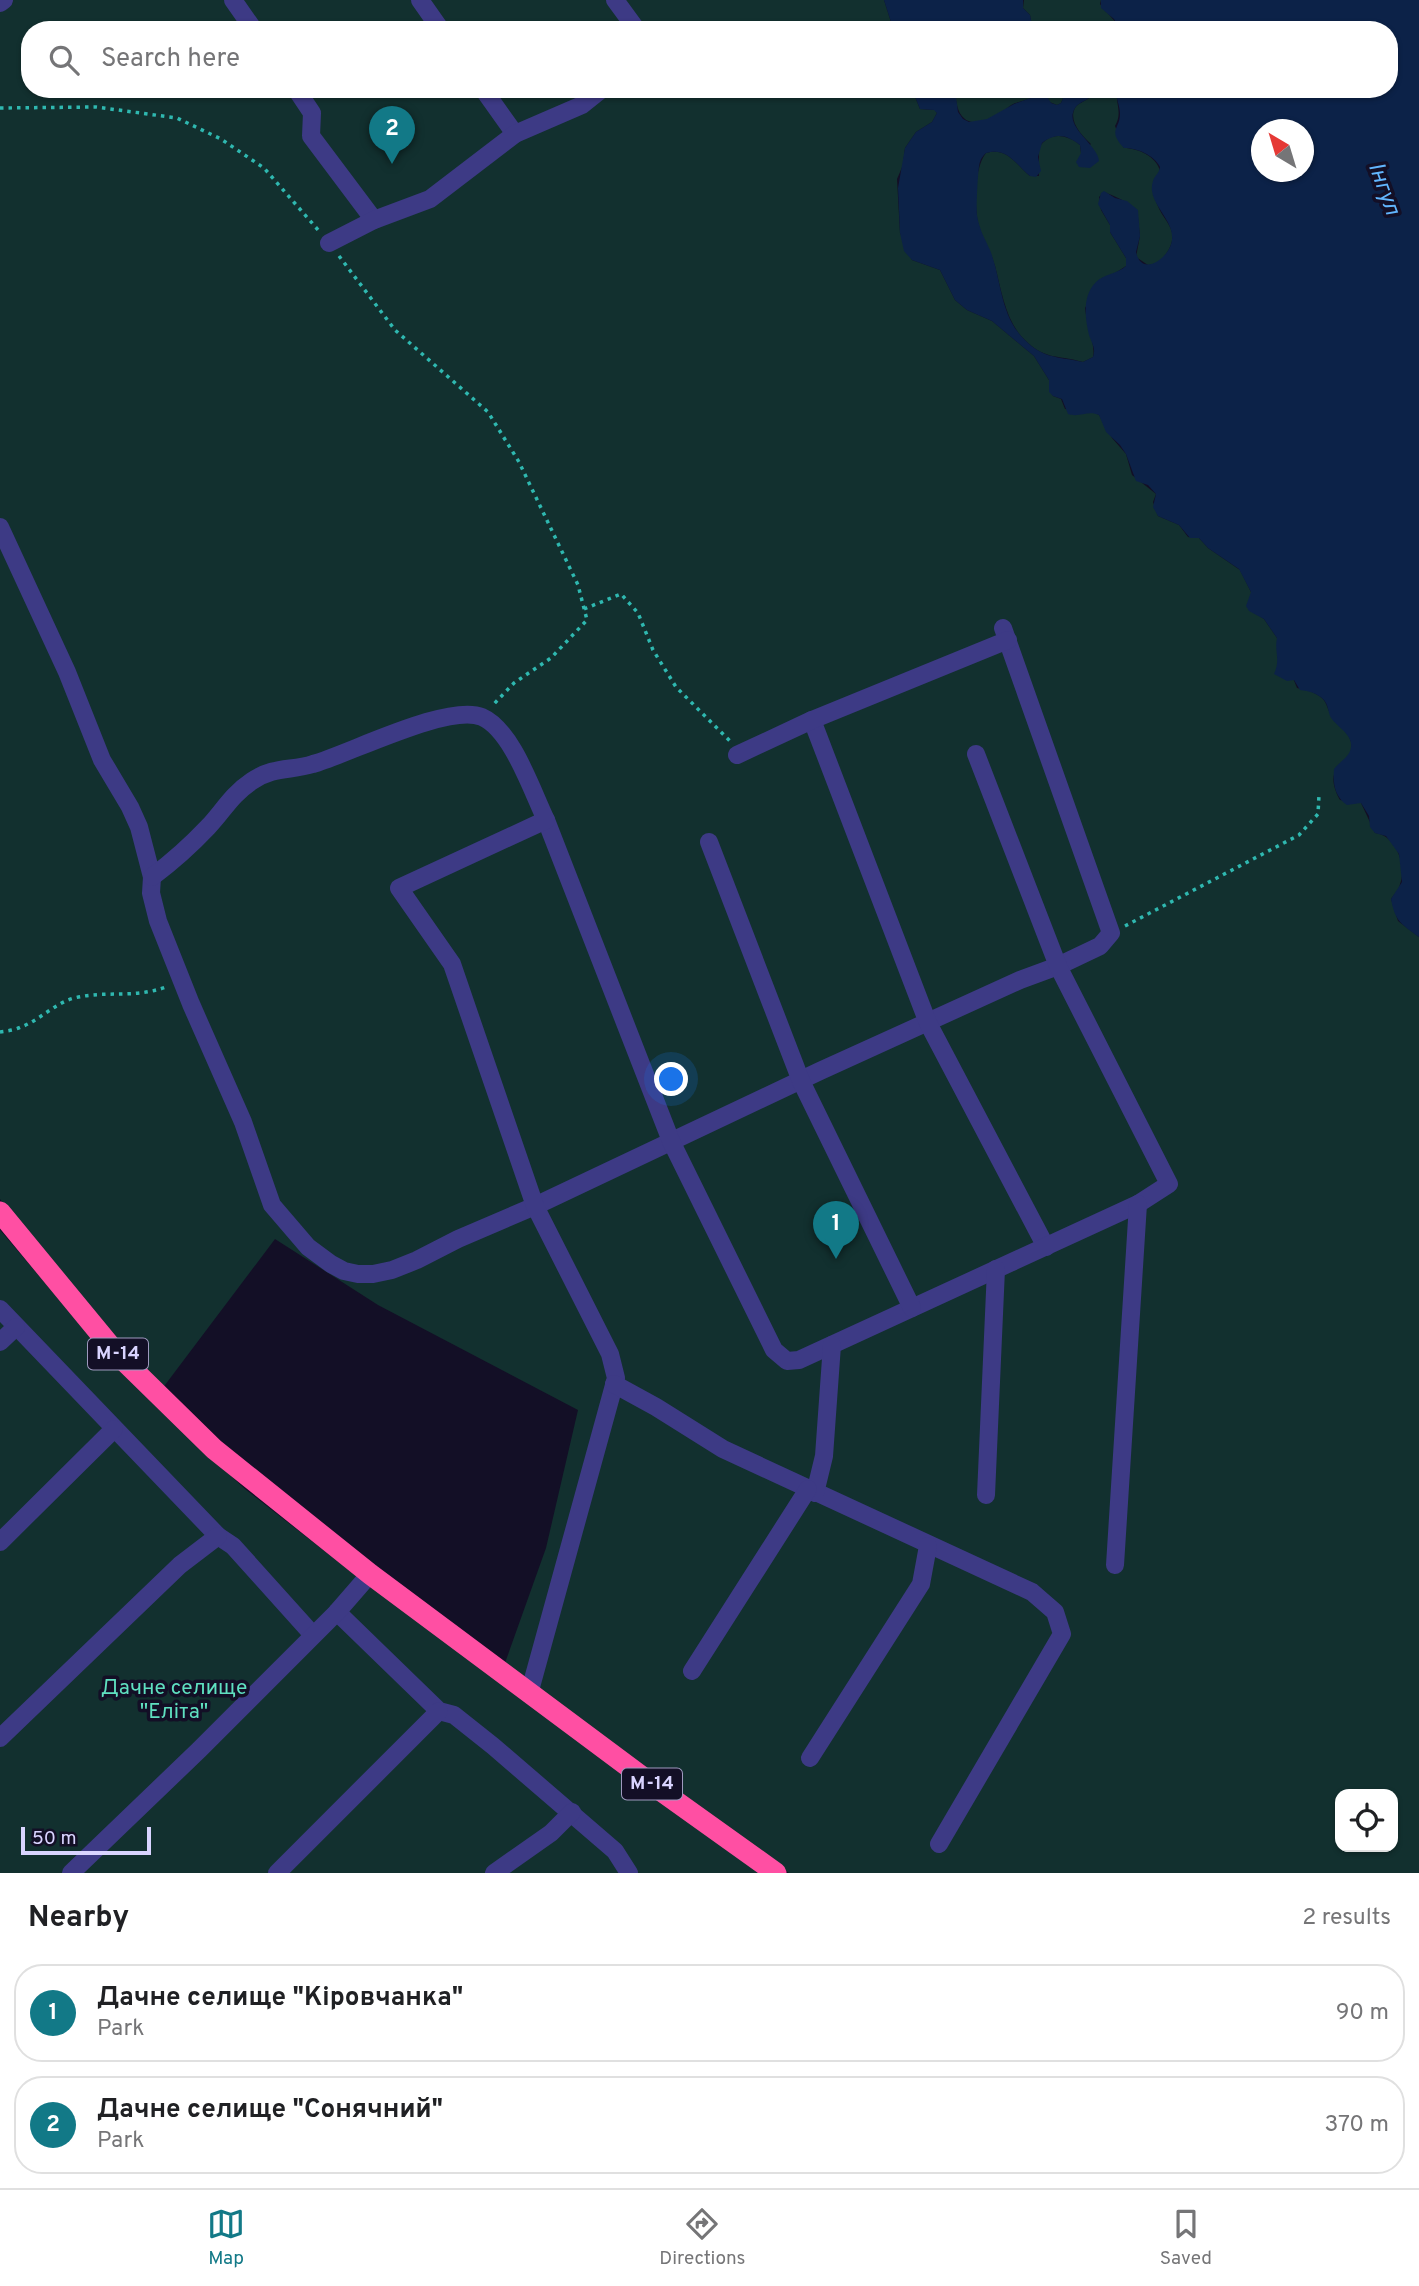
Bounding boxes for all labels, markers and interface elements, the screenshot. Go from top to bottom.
search box [21,21,1398,98]
icon: search [45,41,83,79]
text: Search here [101,43,240,76]
pin: 2 [369,106,415,164]
north arrow [1251,119,1314,182]
water label: Інгул [1360,159,1406,220]
your location [654,1062,688,1096]
pin: 1 [813,1201,859,1259]
road number: М-14 [88,1338,148,1370]
park label: Дачне селище "Еліта" [101,1675,247,1726]
road number: М-14 [622,1768,682,1800]
map controls [1335,1789,1398,1852]
button: locate [1335,1789,1398,1852]
scale bar [21,1824,150,1856]
text: 50 m [32,1827,77,1851]
text: Nearby [28,1900,129,1937]
text: 2 results [1302,1904,1391,1933]
text: Дачне селище "Кіровчанка" [97,1982,463,2015]
text: 1 [48,1999,58,2028]
text: 90 m [1336,1999,1389,2028]
text: Park [97,2015,144,2044]
text: Дачне селище "Сонячний" [97,2094,443,2127]
text: 2 [46,2111,60,2140]
text: 370 m [1324,2111,1389,2140]
text: Park [97,2127,144,2156]
tab: Map [207,2205,245,2271]
tab: Directions [659,2205,746,2271]
tab: Saved [1160,2205,1212,2271]

